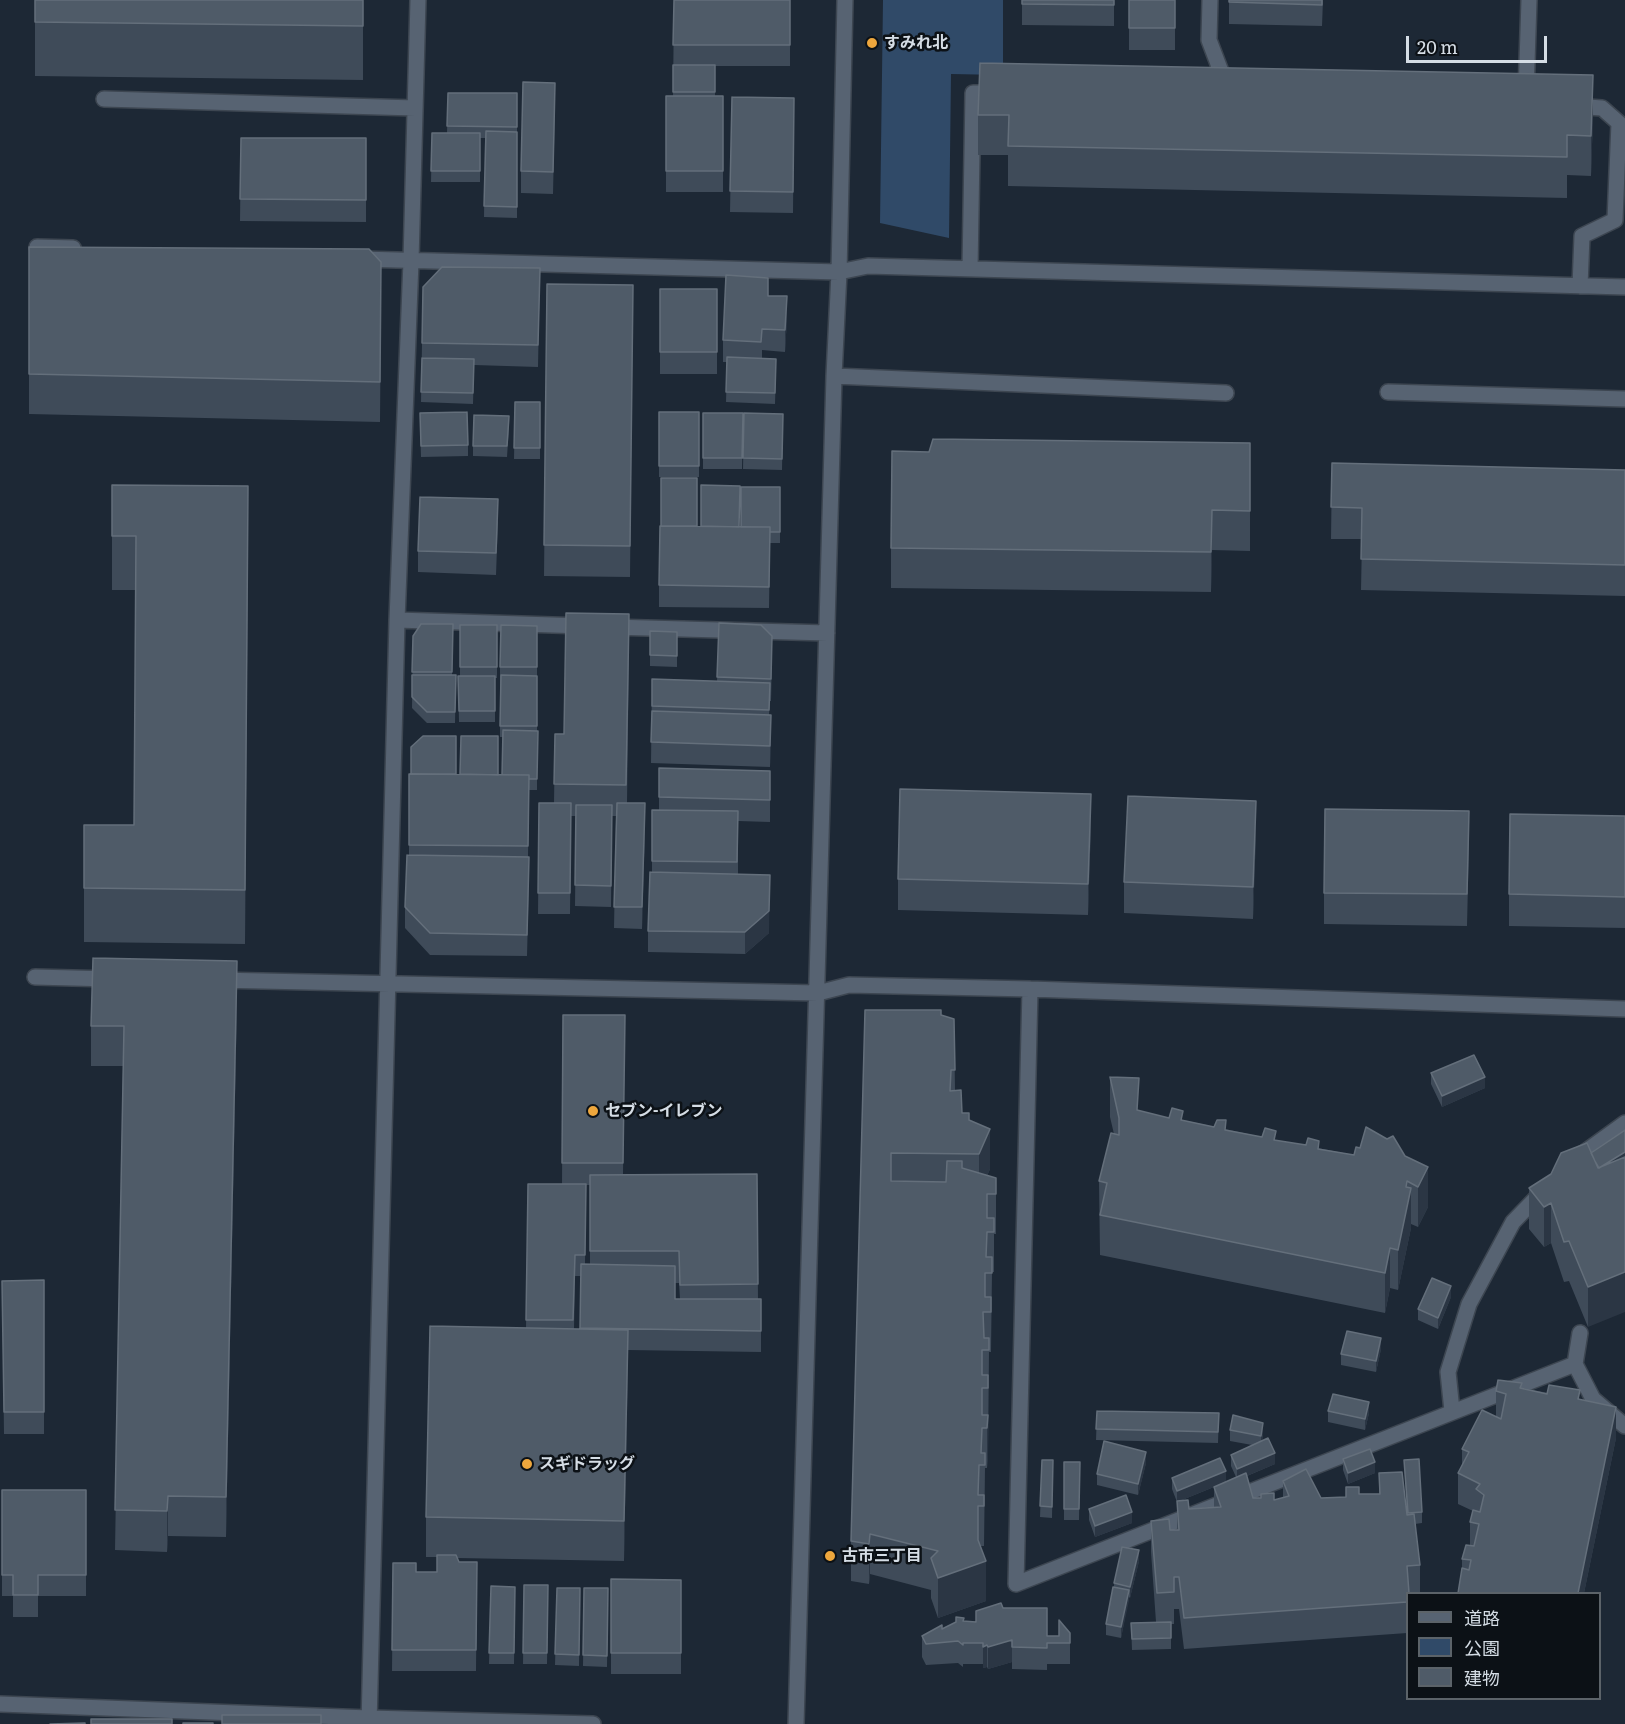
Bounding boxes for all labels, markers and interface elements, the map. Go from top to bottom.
scale bar [1409,24,1550,62]
place label: すみれ北 [884,33,948,53]
text: 20 m [1417,33,1458,60]
marker: すみれ北 [865,36,879,50]
place label: セブン-イレブン [605,1101,722,1121]
marker: セブン-イレブン [586,1104,600,1118]
place label: スギドラッグ [539,1454,635,1474]
marker: スギドラッグ [520,1457,534,1471]
place label: 古市三丁目 [842,1546,922,1566]
marker: 古市三丁目 [823,1549,837,1563]
legend [1406,1592,1601,1700]
text: 道路 [1464,1604,1500,1631]
text: 公園 [1464,1634,1500,1661]
text: 建物 [1464,1664,1500,1691]

